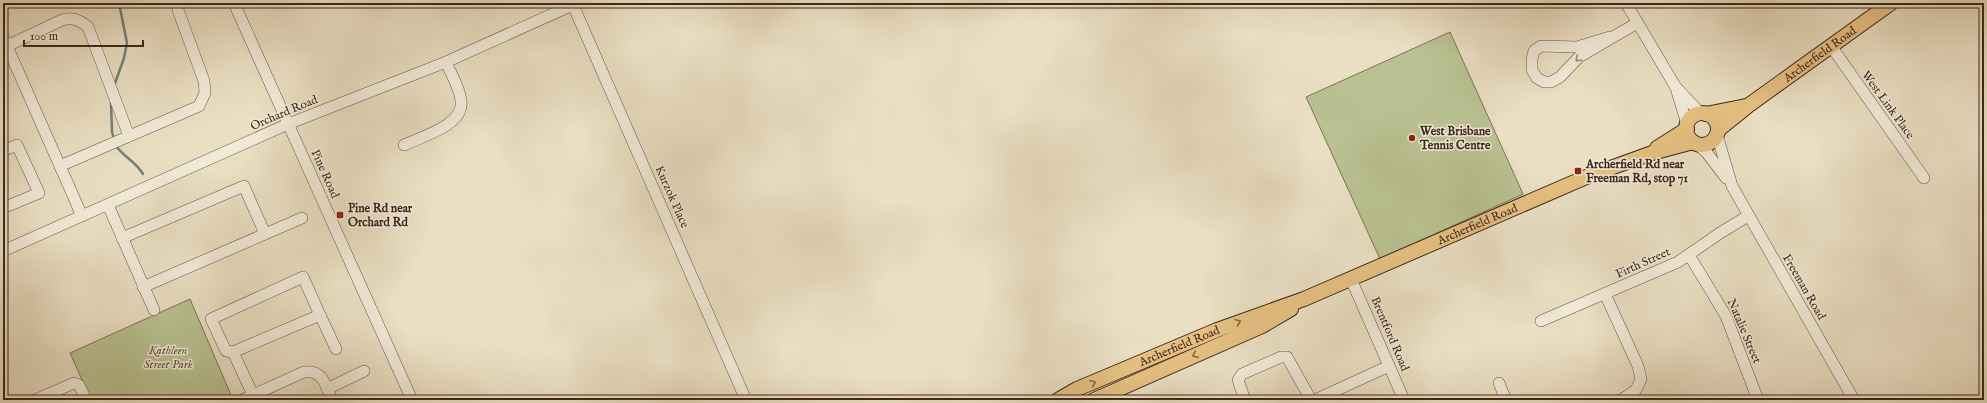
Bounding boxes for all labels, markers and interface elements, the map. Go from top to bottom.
scale bar [24,22,143,48]
street label: Archerfield Road [1780,23,1860,86]
text: 100 m [30,29,58,44]
one-way arrow [1575,54,1583,62]
street label: West Link Place [1858,68,1918,142]
street label: Orchard Road [248,92,320,134]
place label: West Brisbane Tennis Centre [1419,124,1491,153]
marker: West Brisbane Tennis Centre [1407,133,1417,143]
street label: Pine Road [308,147,343,201]
place label: Archerfield Rd near Freeman Rd, stop 71 [1585,157,1688,187]
street label: Kurzok Place [652,164,693,231]
marker: Archerfield Rd near Freeman Rd, stop 71 [1573,166,1583,176]
street label: Archerfield Road [1434,200,1520,248]
place label: Pine Rd near Orchard Rd [348,201,413,230]
marker: Pine Rd near Orchard Rd [335,210,345,220]
street label: Firth Street [1613,244,1673,282]
street label: Freeman Road [1779,251,1829,323]
street label: Brentford Road [1368,294,1413,374]
street label: Natalie Street [1724,296,1764,366]
one-way arrow [1235,318,1242,326]
street label: Archerfield Road [1136,322,1222,370]
park label: Kathleen Street Park [143,343,193,372]
one-way arrow [1192,350,1200,358]
one-way arrow [1088,380,1096,388]

